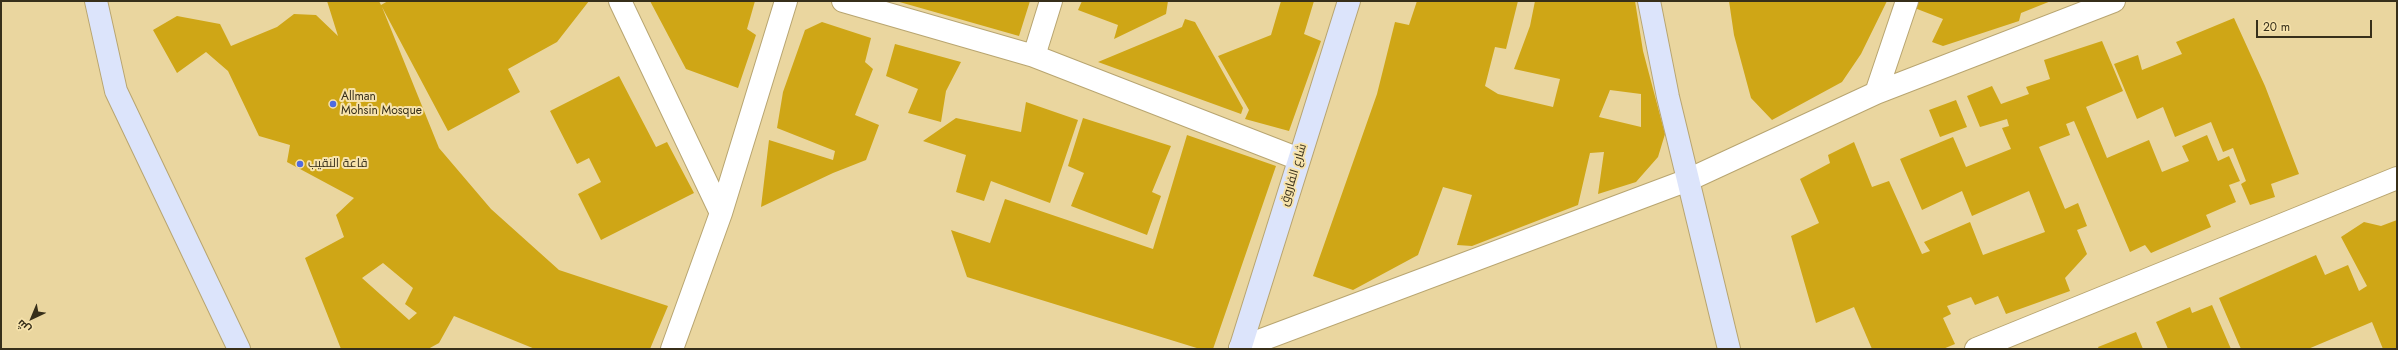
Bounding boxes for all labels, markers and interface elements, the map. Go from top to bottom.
scale bar [2258,12,2374,38]
text: 20 m [2263,18,2290,36]
place label: Allman Mohsin Mosque [341,90,422,118]
marker: Allman Mohsin Mosque [328,99,338,109]
street label: شارع الفاروق [1278,142,1310,208]
place label: قاعة النقيب [308,157,368,171]
marker: قاعة النقيب [295,159,305,169]
north arrow [12,298,52,338]
text: ش [13,316,34,337]

